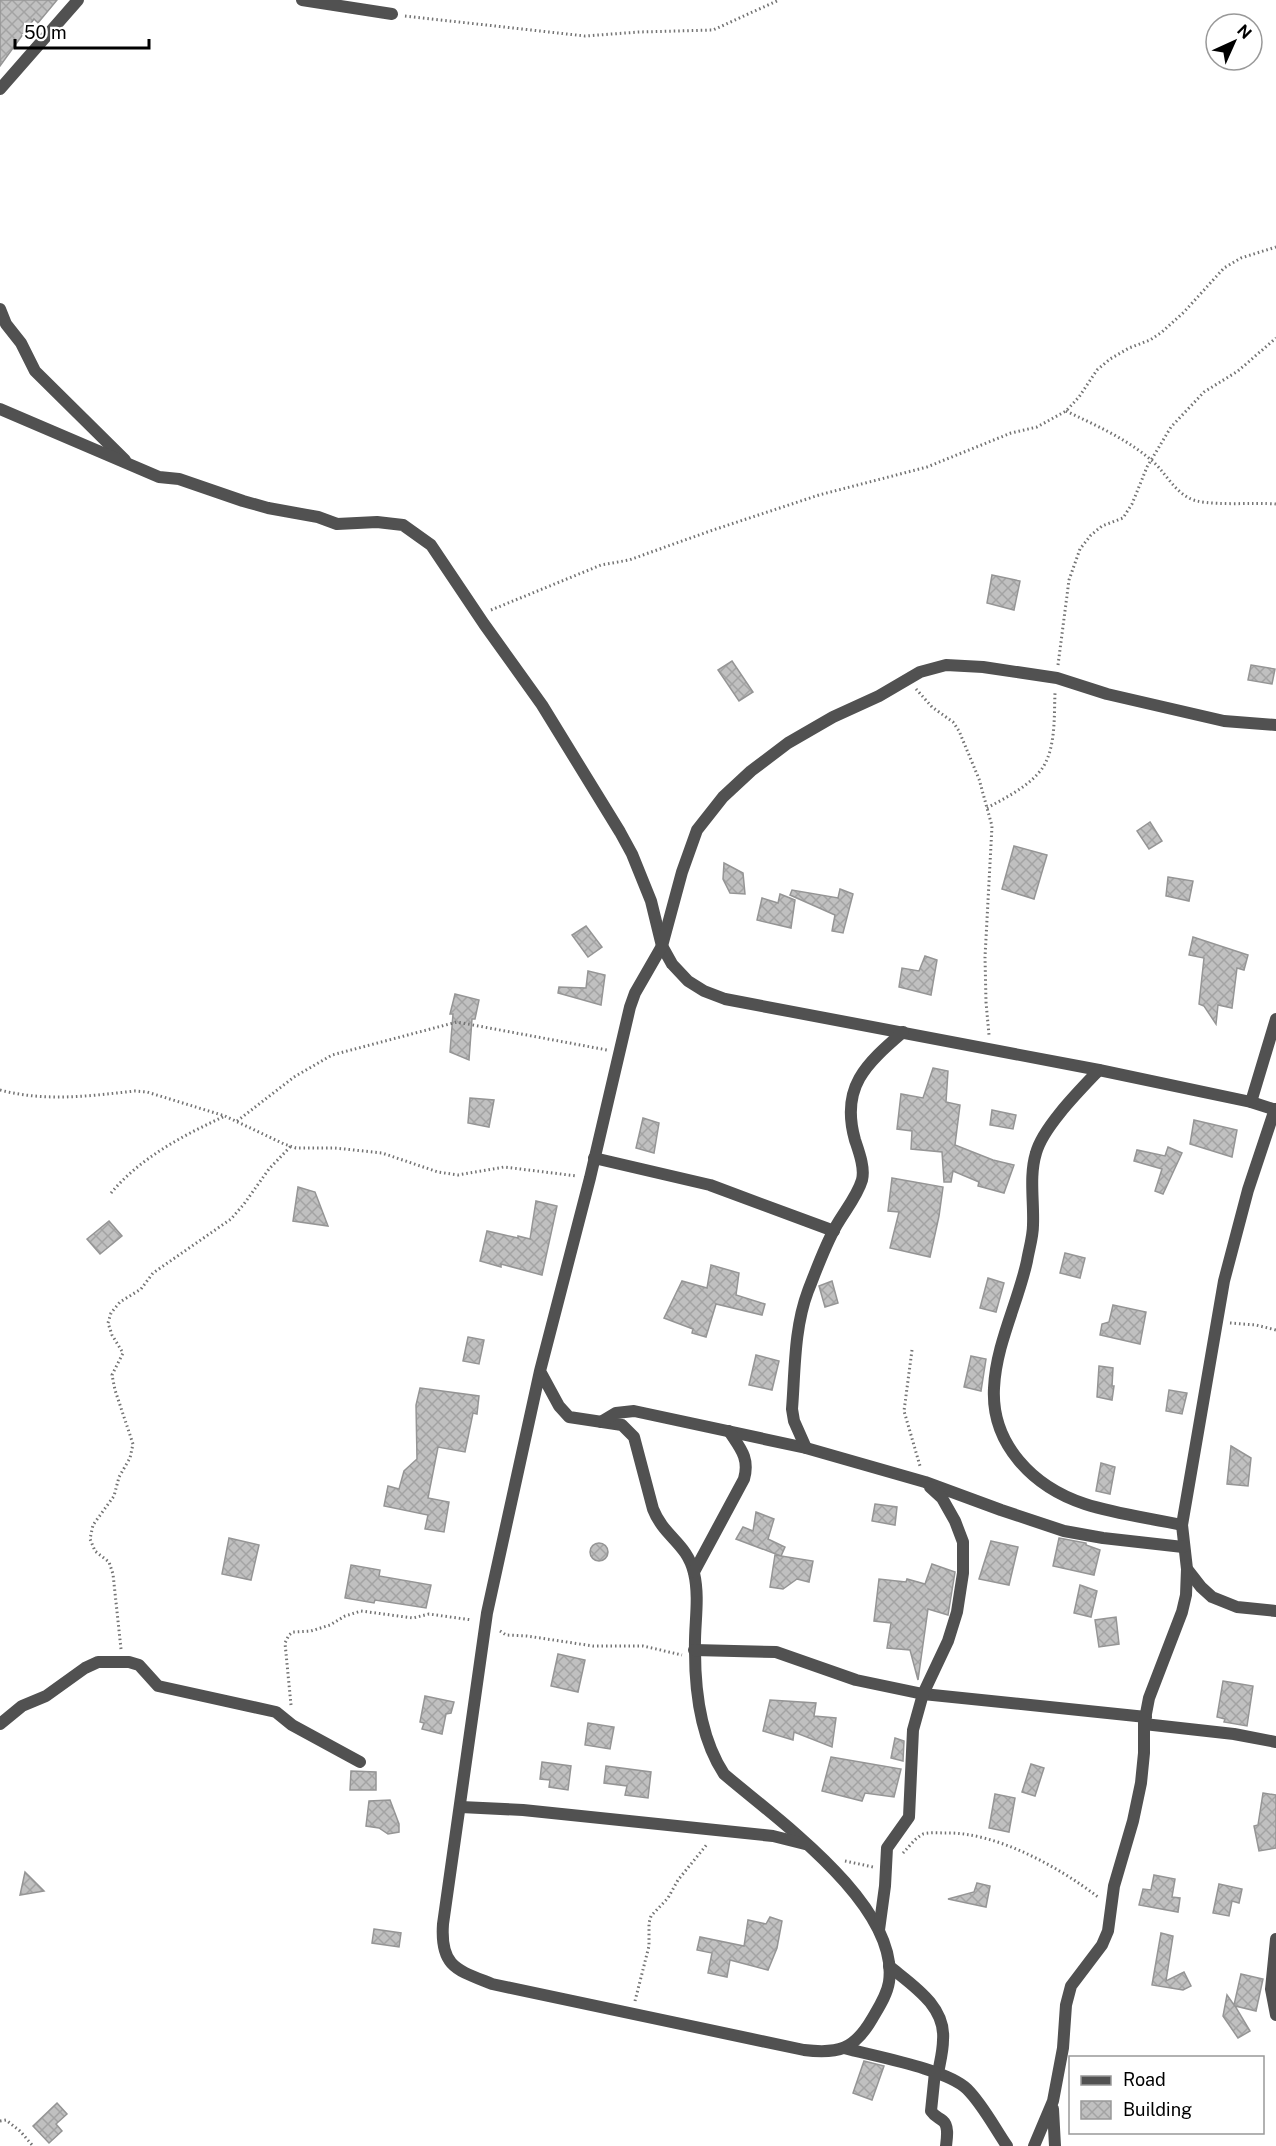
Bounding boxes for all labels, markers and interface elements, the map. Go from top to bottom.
scale bar [15,12,148,50]
north arrow [1204,12,1264,72]
text: N [1233,21,1255,43]
text: 50 m [24,22,67,43]
legend [1069,2056,1264,2134]
text: Road [1123,2069,1166,2090]
text: Building [1123,2099,1192,2120]

